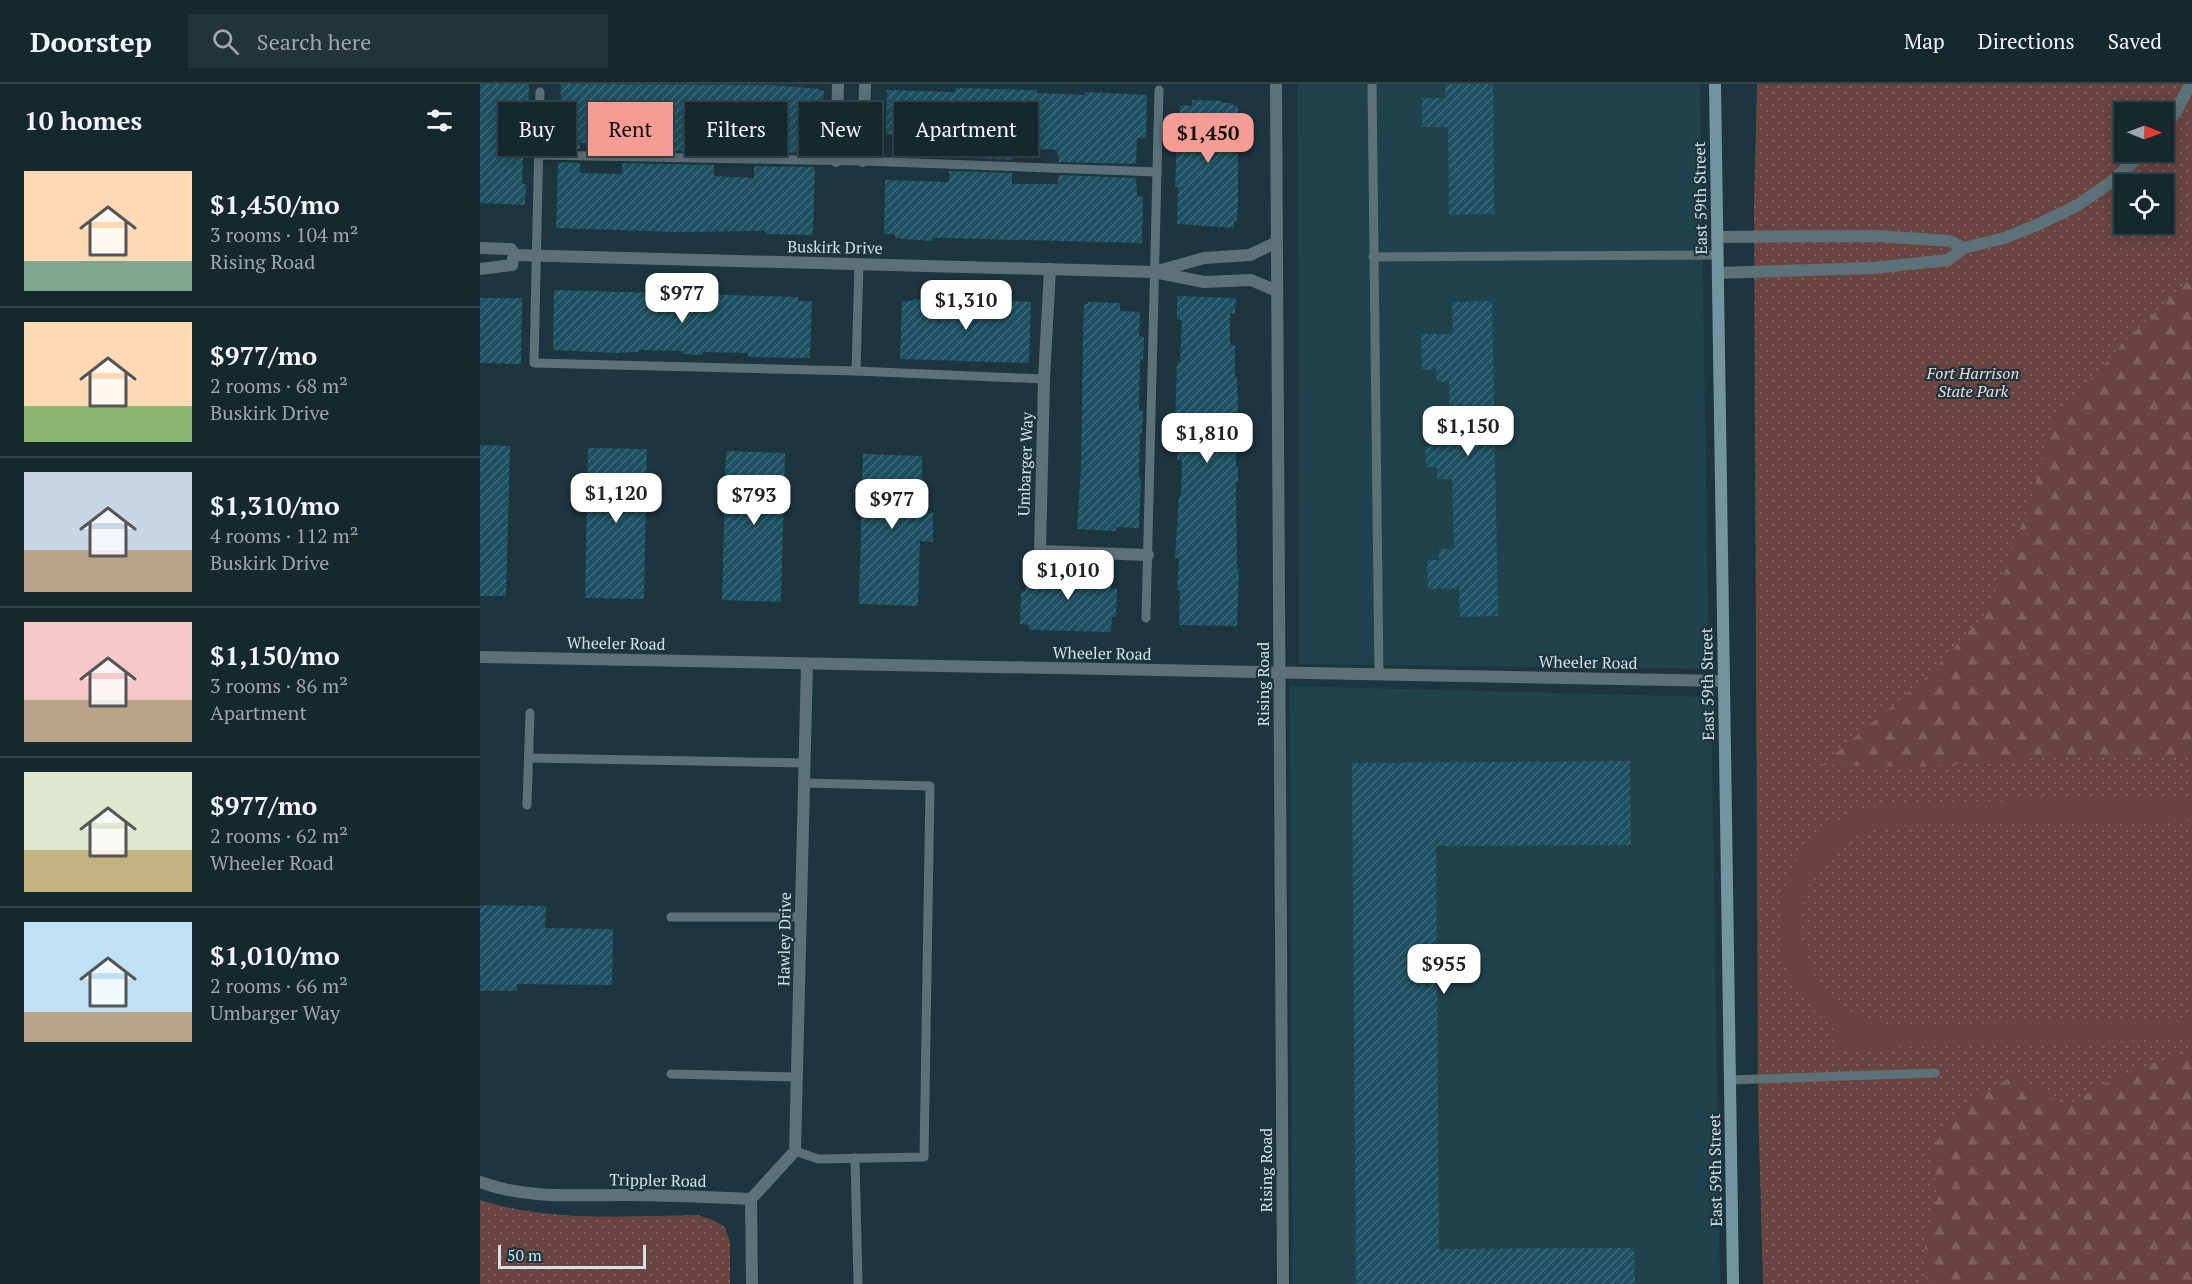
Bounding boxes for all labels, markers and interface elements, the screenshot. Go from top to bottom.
search box [188,14,608,68]
text: Doorstep [30,23,152,60]
icon: search [209,25,242,58]
text: Search here [257,27,371,56]
text: Map [1904,27,1945,55]
text: Directions [1978,27,2075,55]
text: Saved [2108,27,2162,55]
chip: Buy [498,102,576,156]
chip: Rent [588,102,673,156]
chip: Filters [685,102,787,156]
chip: New [799,102,882,156]
chip: Apartment [894,102,1038,156]
north arrow [2114,102,2174,162]
map controls [2114,102,2174,234]
text: 10 homes [24,103,142,137]
icon: filters [423,104,456,137]
pin: $1,450 [1159,113,1257,164]
text: $1,450 [1177,119,1239,146]
street label: East 59th Street [1688,141,1712,255]
button: locate [2114,174,2174,234]
text: $1,450/mo [210,187,340,221]
icon: home [72,195,144,267]
text: 3 rooms · 104 m² [210,221,358,248]
street label: Buskirk Drive [787,235,883,259]
text: Rising Road [210,248,315,275]
pin: $977 [646,273,718,324]
text: $977 [659,279,705,306]
pin: $1,310 [917,280,1015,331]
text: $1,310 [935,286,997,313]
text: $977/mo [210,338,317,372]
icon: home [72,346,144,418]
park label: Fort Harrison State Park [1926,362,2019,402]
text: 2 rooms · 68 m² [210,372,348,399]
text: Buskirk Drive [210,399,329,426]
pin: $1,150 [1419,406,1517,457]
street label: Umbarger Way [1012,411,1038,516]
text: $1,150 [1437,412,1499,439]
pin: $1,810 [1158,413,1256,464]
text: $1,810 [1176,419,1238,446]
pin: $1,120 [567,473,665,524]
pin: $793 [718,475,790,526]
text: $1,120 [585,479,647,506]
pin: $977 [856,479,928,530]
text: $793 [731,481,777,508]
text: $977 [869,485,915,512]
text: $1,310/mo [210,488,340,522]
icon: home [72,496,144,568]
text: 4 rooms · 112 m² [210,522,358,549]
text: Buskirk Drive [210,549,329,576]
pin: $1,010 [1019,550,1117,601]
text: $1,010 [1037,556,1099,583]
street label: East 59th Street [1695,627,1719,741]
street label: Wheeler Road [566,631,666,655]
text: $1,150/mo [210,638,340,672]
street label: Wheeler Road [1052,641,1152,665]
street label: Rising Road [1252,642,1274,726]
icon: home [72,646,144,718]
street label: Wheeler Road [1538,650,1638,674]
text: 3 rooms · 86 m² [210,672,348,699]
text: Apartment [210,699,307,726]
text: $977/mo [210,788,317,822]
icon: home [72,796,144,868]
text: 2 rooms · 62 m² [210,822,348,849]
text: Wheeler Road [210,849,334,876]
street label: Hawley Drive [772,892,796,986]
text: $1,010/mo [210,938,340,972]
pin: $955 [1408,944,1480,995]
icon: home [72,946,144,1018]
text: $955 [1421,950,1467,977]
text: 2 rooms · 66 m² [210,972,348,999]
text: Umbarger Way [210,999,340,1026]
street label: East 59th Street [1703,1113,1727,1227]
street label: Rising Road [1255,1128,1277,1212]
street label: Trippler Road [609,1168,707,1192]
scale bar [498,1242,646,1270]
text: 50 m [507,1244,542,1266]

